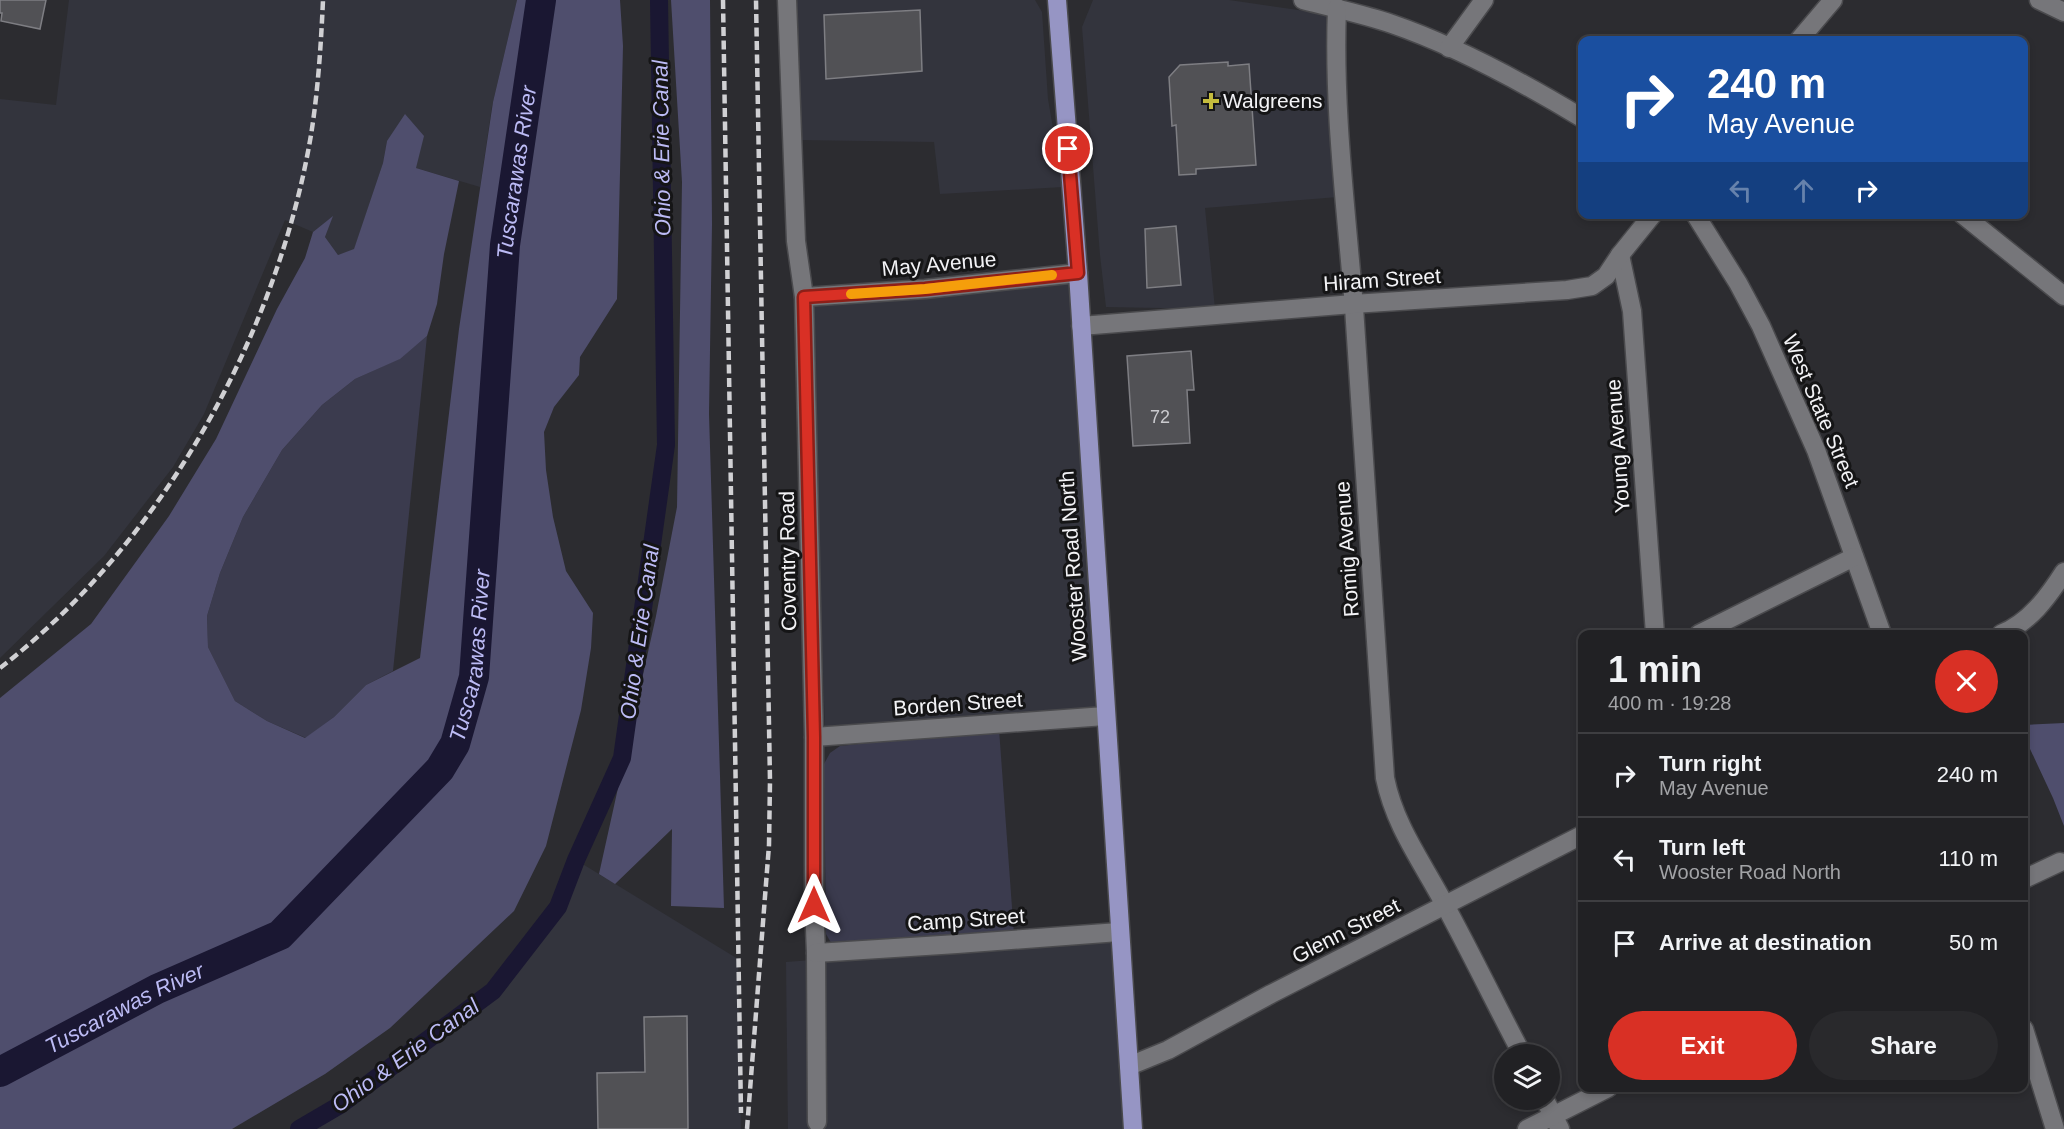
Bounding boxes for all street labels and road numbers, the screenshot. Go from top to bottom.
street label: May Avenue [881,247,997,280]
street label: Hiram Street [1322,264,1442,295]
street label: West State Street [1779,331,1864,491]
street label: Young Avenue [1601,378,1634,514]
street label: Wooster Road North [1054,470,1091,662]
street label: Romig Avenue [1330,480,1363,618]
street label: Coventry Road [775,491,800,631]
street label: Borden Street [893,687,1024,719]
street label: Glenn Street [1288,893,1404,968]
street label: Camp Street [906,904,1026,935]

